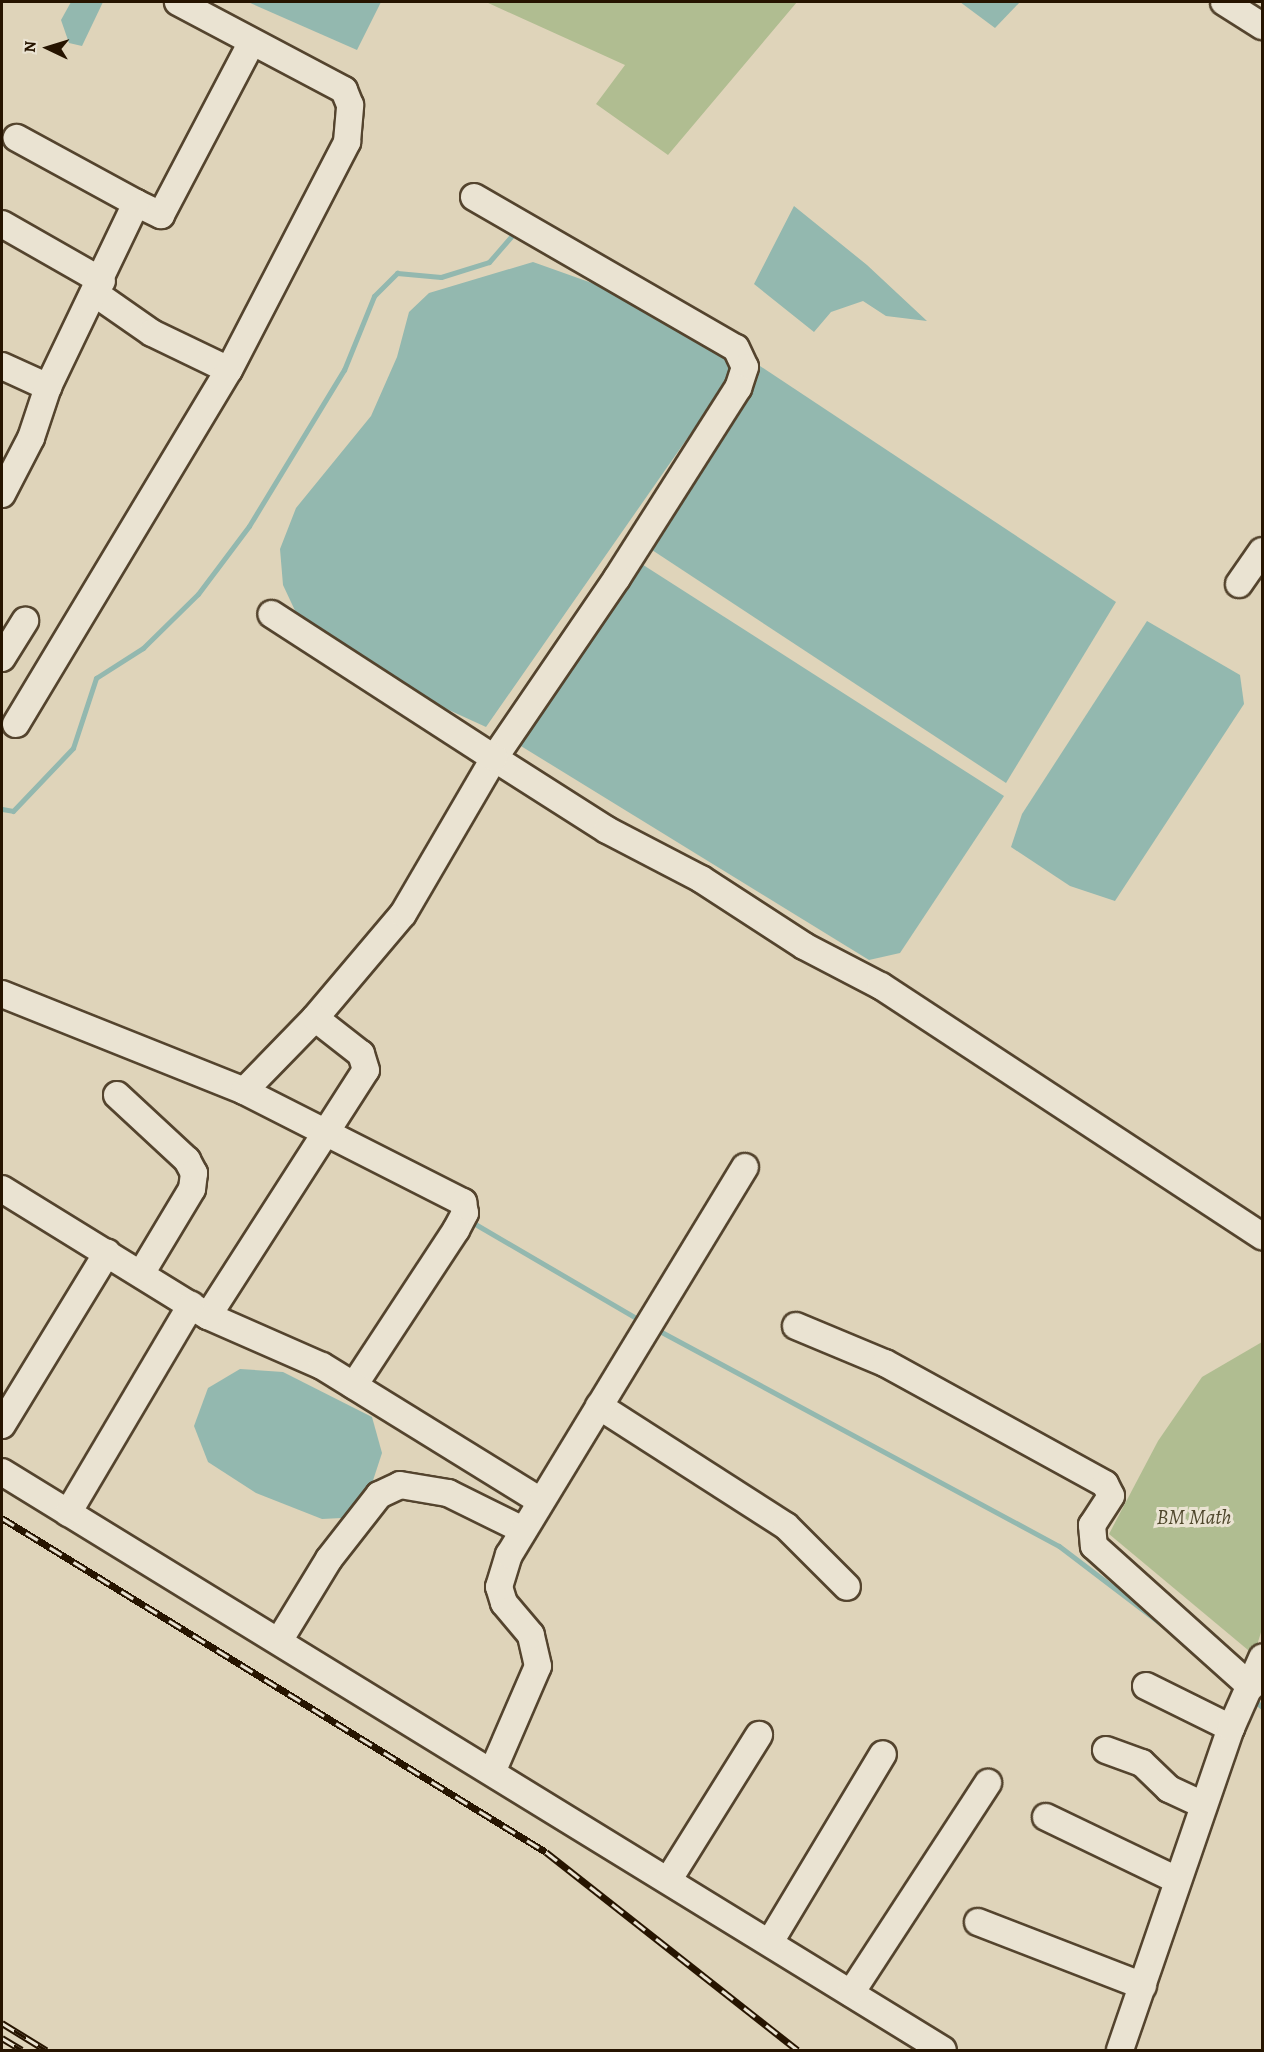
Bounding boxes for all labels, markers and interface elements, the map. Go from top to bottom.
north arrow [18,18,78,78]
text: N [19,40,41,53]
park label: BM Math [1156,1504,1232,1530]

